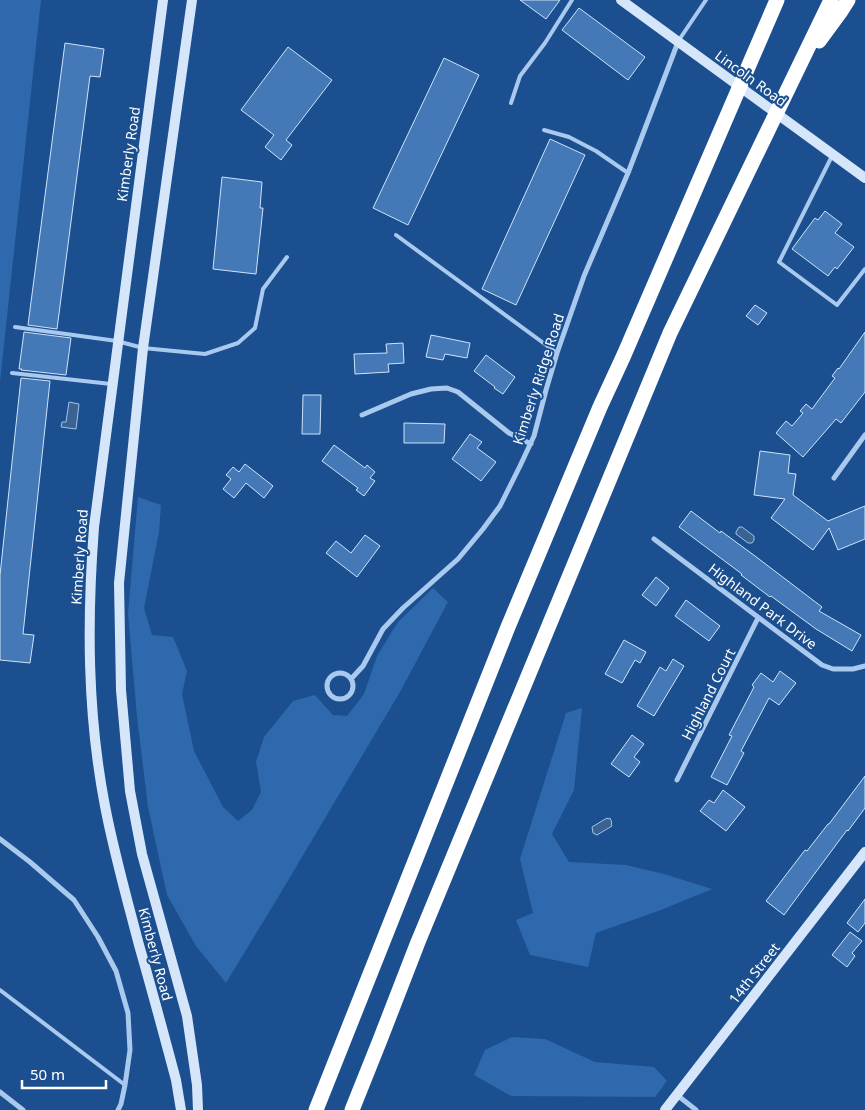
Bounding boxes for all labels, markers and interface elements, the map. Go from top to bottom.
street label: Lincoln Road [711,46,791,110]
street label: Kimberly Road [112,105,144,203]
street label: Kimberly Ridge Road [508,311,568,447]
street label: Kimberly Road [66,509,92,605]
street label: Highland Park Drive [705,559,821,653]
street label: Highland Court [677,645,739,743]
street label: Kimberly Road [134,905,178,1003]
street label: 14th Street [724,939,784,1007]
scale bar [22,1058,106,1090]
text: 50 m [30,1064,65,1084]

